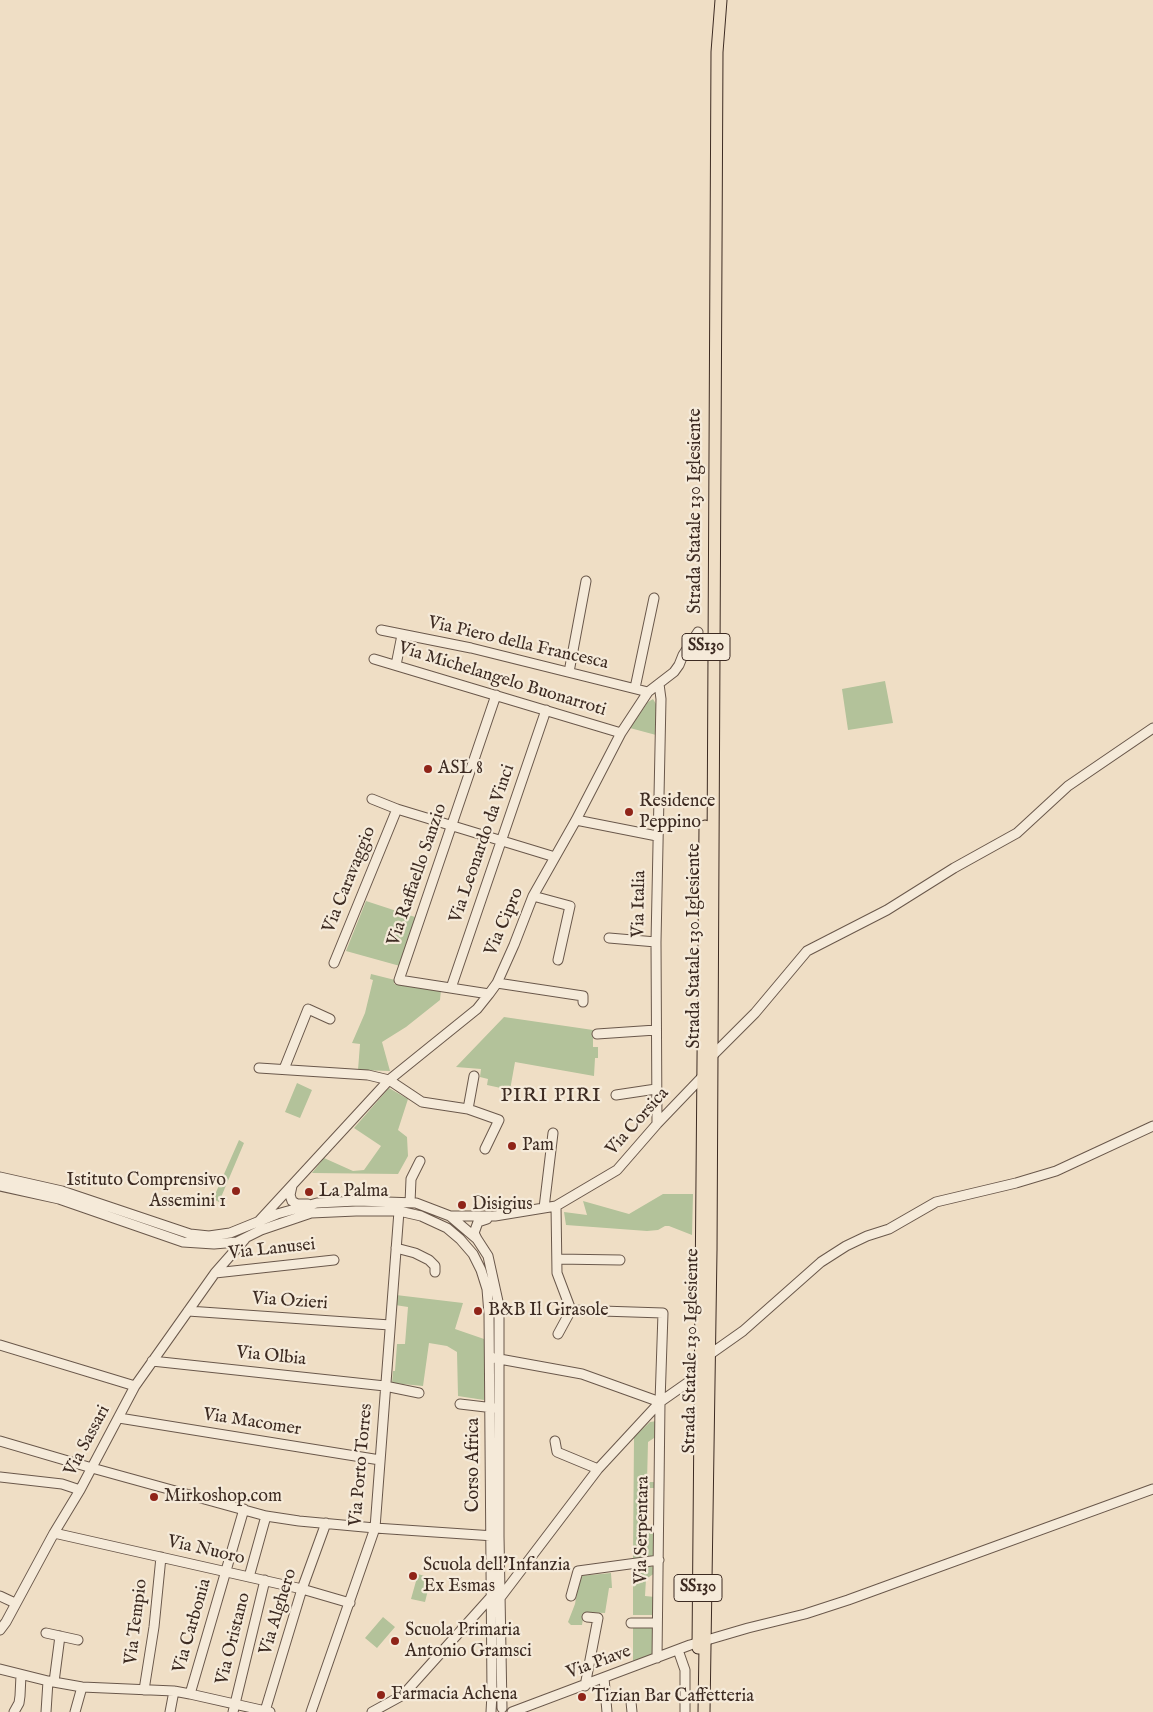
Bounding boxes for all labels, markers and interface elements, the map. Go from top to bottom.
street label: Strada Statale 130 Iglesiente [685,408,707,614]
street label: Via Piero della Francesca [426,613,610,675]
road number: SS130 [682,634,730,660]
street label: Via Michelangelo Buonarroti [395,638,609,722]
place label: ASL 8 [438,758,483,780]
street label: Via Leonardo da Vinci [446,762,520,926]
marker: ASL 8 [422,763,434,775]
place label: Residence Peppino [639,791,715,834]
street label: Via Raffaello Sanzio [384,801,452,949]
marker: Residence Peppino [623,806,635,818]
street label: Via Caravaggio [319,824,381,936]
street label: Strada Statale 130 Iglesiente [684,843,706,1049]
street label: Via Italia [629,870,651,938]
street label: Via Cipro [481,885,529,959]
street label: Via Corsica [602,1084,674,1160]
district label: PIRI PIRI [499,1085,603,1109]
place label: Pam [522,1135,554,1157]
marker: Pam [506,1140,518,1152]
place label: Istituto Comprensivo Assemini 1 [67,1170,226,1212]
place label: La Palma [319,1181,388,1203]
marker: Istituto Comprensivo Assemini 1 [230,1185,242,1197]
marker: La Palma [303,1186,315,1198]
place label: Disigius [472,1194,533,1216]
marker: Disigius [456,1199,468,1211]
street label: Via Lanusei [228,1235,316,1265]
street label: Strada Statale 130 Iglesiente [679,1248,705,1454]
street label: Via Ozieri [251,1289,329,1315]
place label: B&B Il Girasole [488,1300,608,1322]
marker: B&B Il Girasole [472,1305,484,1317]
street label: Via Olbia [235,1343,307,1371]
street label: Via Sassari [60,1402,116,1480]
street label: Via Porto Torres [346,1403,378,1527]
street label: Via Macomer [201,1405,303,1441]
street label: Corso Africa [463,1418,485,1512]
street label: Via Serpentara [631,1476,655,1584]
place label: Mirkoshop.com [164,1486,282,1508]
marker: Mirkoshop.com [148,1491,160,1503]
street label: Via Nuoro [165,1532,247,1570]
place label: Scuola dell'Infanzia Ex Esmas [423,1555,570,1598]
street label: Via Alghero [256,1566,302,1658]
marker: Scuola dell'Infanzia Ex Esmas [407,1570,419,1582]
road number: SS130 [674,1575,722,1602]
street label: Via Carbonia [169,1576,217,1676]
street label: Via Tempio [121,1578,153,1666]
street label: Via Oristano [212,1591,256,1687]
place label: Scuola Primaria Antonio Gramsci [405,1620,532,1662]
marker: Scuola Primaria Antonio Gramsci [389,1635,401,1647]
street label: Via Piave [564,1641,634,1685]
place label: Farmacia Achena [391,1684,518,1706]
place label: Tizian Bar Caffetteria [592,1686,754,1708]
marker: Farmacia Achena [375,1689,387,1701]
marker: Tizian Bar Caffetteria [576,1691,588,1703]

